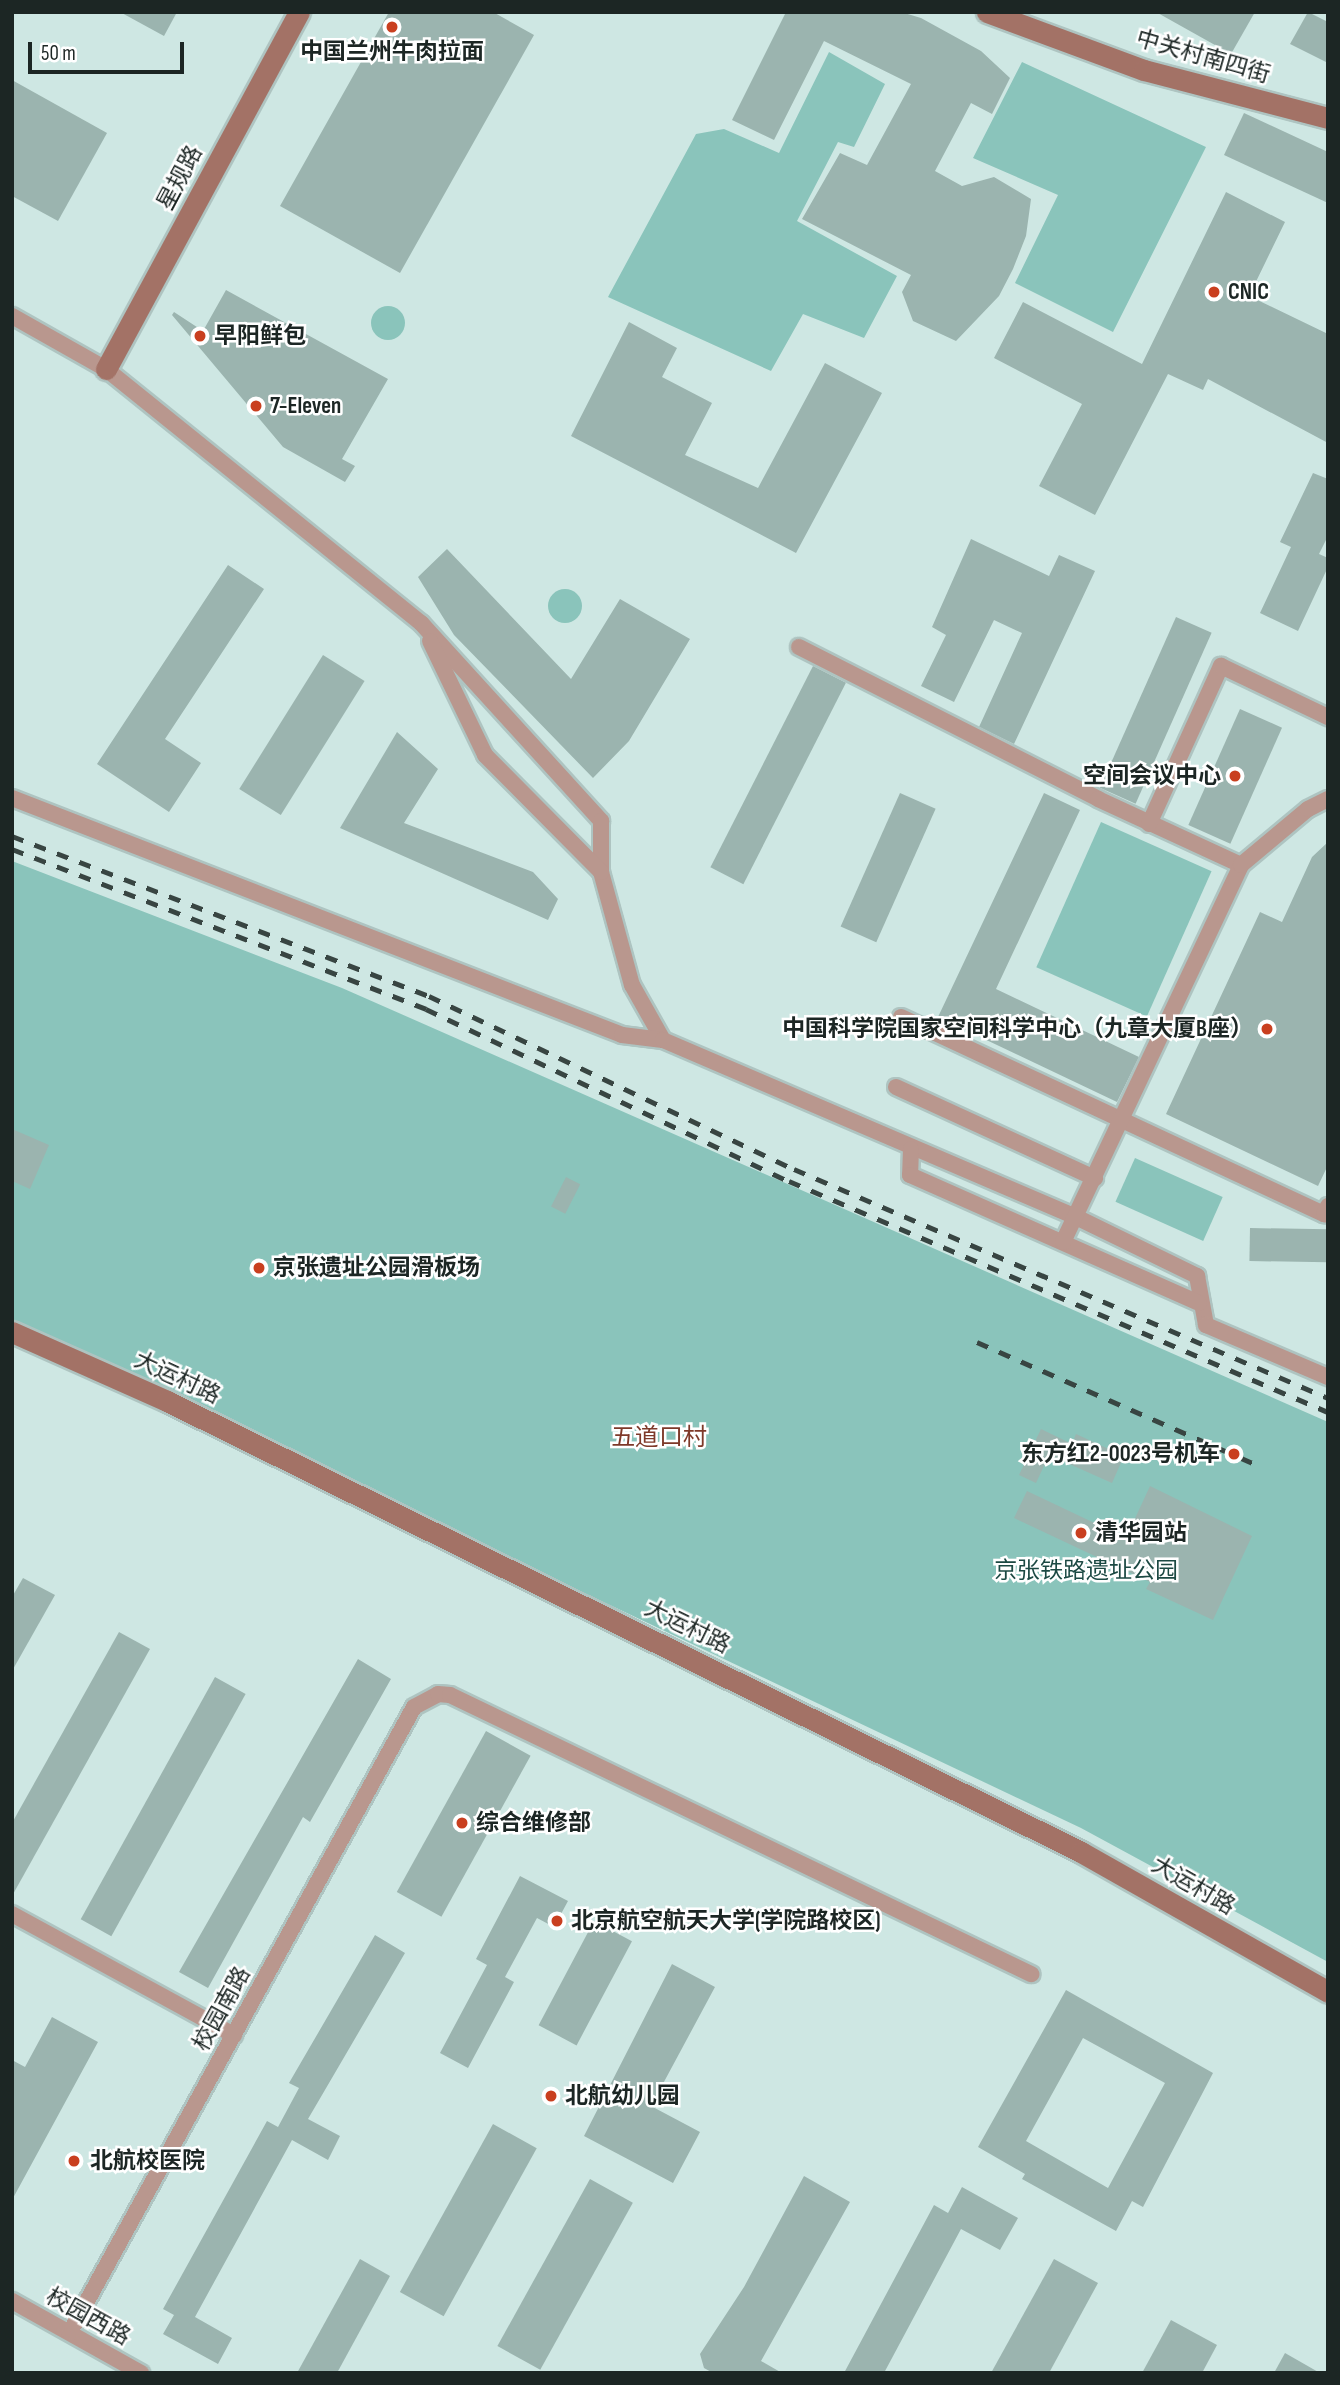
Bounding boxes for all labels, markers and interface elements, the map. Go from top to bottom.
marker: 中国兰州牛肉拉面 [384,19,400,35]
street label: 中关村南四街 [1133,25,1273,89]
scale bar [32,28,187,72]
place label: 中国兰州牛肉拉面 [300,38,484,66]
text: 50 m [41,41,76,66]
street label: 星规路 [152,141,208,215]
place label: CNIC [1228,278,1269,306]
marker: CNIC [1206,284,1222,300]
place label: 早阳鲜包 [214,322,306,350]
marker: 早阳鲜包 [192,328,208,344]
place label: 7-Eleven [270,392,341,420]
marker: 7-Eleven [248,398,264,414]
place label: 空间会议中心 [1083,762,1221,790]
marker: 空间会议中心 [1227,768,1243,784]
place label: 中国科学院国家空间科学中心（九章大厦B座） [782,1015,1253,1043]
marker: 中国科学院国家空间科学中心（九章大厦B座） [1259,1021,1275,1037]
place label: 京张遗址公园滑板场 [273,1254,480,1282]
marker: 京张遗址公园滑板场 [251,1260,267,1276]
street label: 大运村路 [129,1346,225,1410]
district label: 五道口村 [611,1424,707,1452]
place label: 东方红2-0023号机车 [1021,1440,1220,1468]
marker: 东方红2-0023号机车 [1226,1446,1242,1462]
place label: 清华园站 [1095,1519,1187,1547]
marker: 清华园站 [1073,1525,1089,1541]
park label: 京张铁路遗址公园 [994,1557,1178,1585]
street label: 大运村路 [640,1594,734,1660]
place label: 综合维修部 [476,1809,591,1837]
marker: 综合维修部 [454,1815,470,1831]
street label: 大运村路 [1146,1851,1240,1921]
place label: 北京航空航天大学(学院路校区) [571,1907,881,1935]
marker: 北京航空航天大学(学院路校区) [549,1913,565,1929]
street label: 校园南路 [188,1962,256,2056]
place label: 北航幼儿园 [565,2082,680,2110]
marker: 北航幼儿园 [543,2088,559,2104]
place label: 北航校医院 [90,2147,205,2175]
marker: 北航校医院 [64,2151,84,2171]
street label: 校园西路 [41,2283,135,2351]

